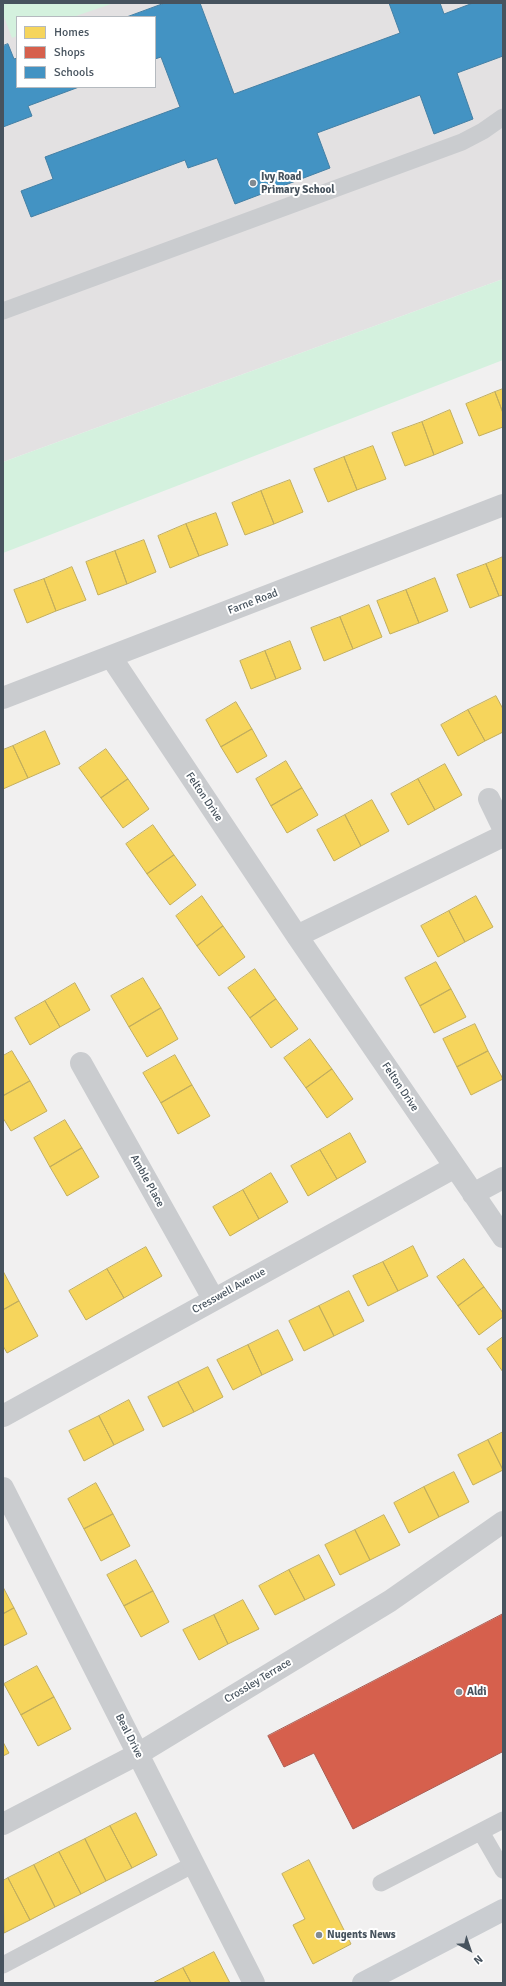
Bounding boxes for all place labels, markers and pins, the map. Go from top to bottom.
place label: Ivy Road Primary School [261,170,335,196]
marker: Ivy Road Primary School [248,178,258,188]
place label: Aldi [467,1685,486,1699]
marker: Aldi [454,1687,464,1697]
place label: Nugents News [327,1928,396,1942]
marker: Nugents News [314,1930,324,1940]

